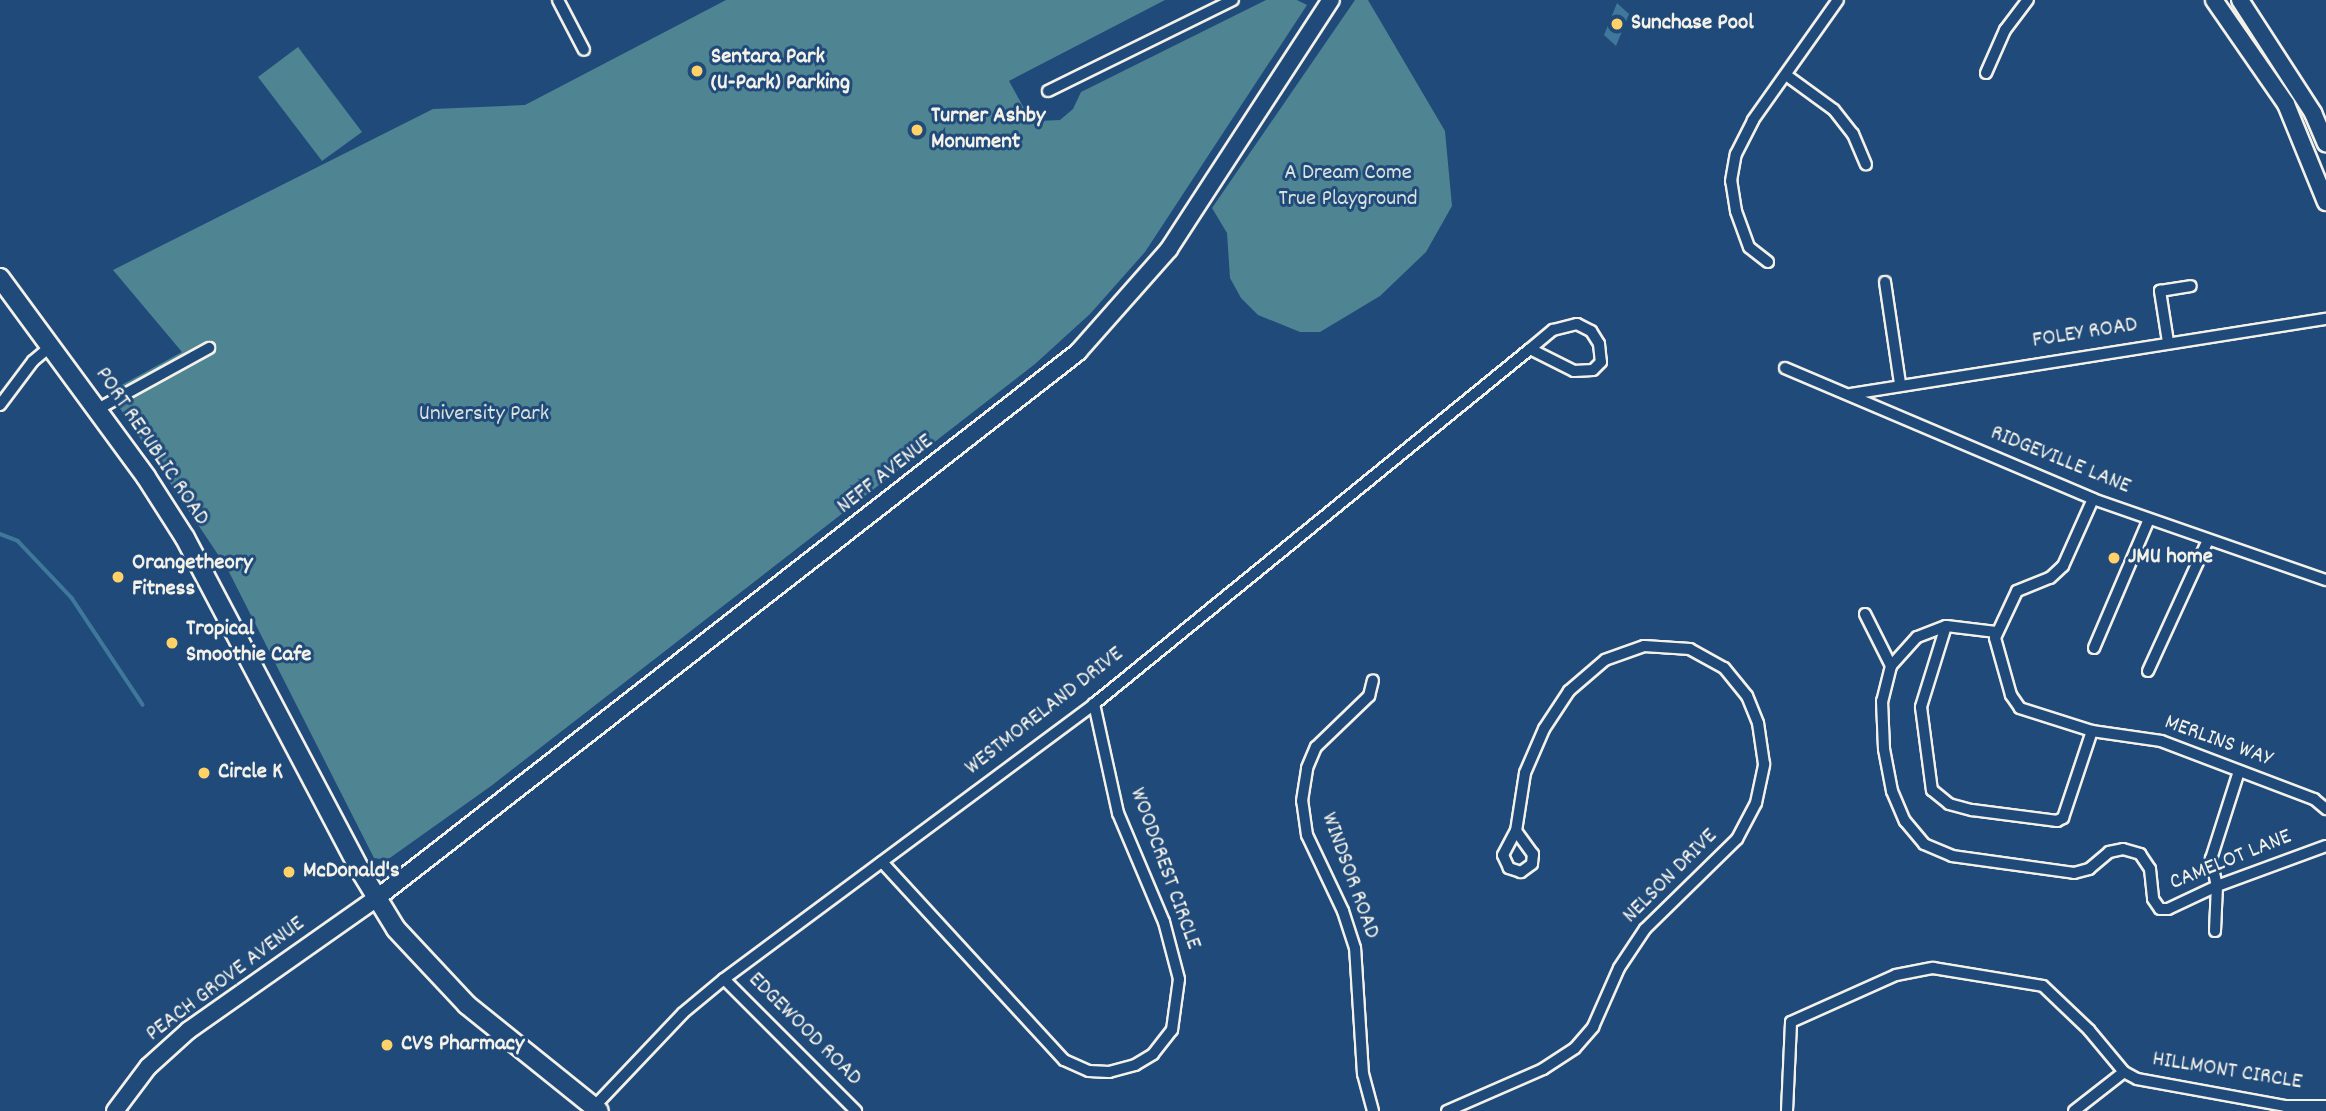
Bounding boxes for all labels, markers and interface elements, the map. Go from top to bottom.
place label: Sunchase Pool [1631,10,1754,38]
marker: Sunchase Pool [1609,16,1625,32]
place label: Sentara Park (U-Park) Parking [711,44,850,98]
marker: Sentara Park (U-Park) Parking [689,63,705,79]
place label: Turner Ashby Monument [931,103,1045,157]
marker: Turner Ashby Monument [909,122,925,138]
park label: A Dream Come True Playground [1278,160,1418,214]
street label: FOLEY ROAD [2031,312,2139,356]
street label: PORT REPUBLIC ROAD [88,362,214,532]
park label: University Park [419,401,549,429]
street label: RIDGEVILLE LANE [1986,420,2134,502]
street label: NEFF AVENUE [832,429,940,521]
place label: JMU home [2128,544,2213,572]
place label: Orangetheory Fitness [132,550,253,604]
marker: JMU home [2106,550,2122,566]
marker: Orangetheory Fitness [110,569,126,585]
place label: Tropical Smoothie Cafe [186,616,311,670]
marker: Tropical Smoothie Cafe [164,635,180,651]
street label: WESTMORELAND DRIVE [960,642,1130,782]
street label: MERLINS WAY [2160,710,2276,774]
place label: Circle K [218,759,283,787]
marker: Circle K [196,765,212,781]
street label: WOODCREST CIRCLE [1122,784,1206,954]
street label: WINDSOR ROAD [1313,809,1385,943]
street label: NELSON DRIVE [1618,824,1724,930]
street label: CAMELOT LANE [2166,824,2296,898]
place label: McDonald's [303,858,400,886]
marker: McDonald's [281,864,297,880]
street label: PEACH GROVE AVENUE [141,911,311,1049]
street label: EDGEWOOD ROAD [741,967,867,1093]
place label: CVS Pharmacy [401,1031,524,1059]
marker: CVS Pharmacy [379,1037,395,1053]
street label: HILLMONT CIRCLE [2150,1047,2304,1097]

